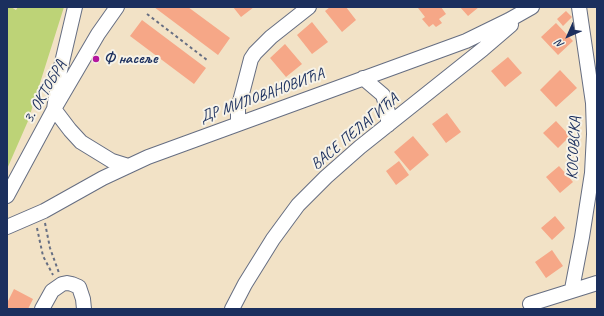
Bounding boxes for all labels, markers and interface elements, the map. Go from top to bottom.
north arrow [548,16,588,56]
text: N [552,37,567,52]
place label: Ф насеље [104,49,157,69]
marker: Ф насеље [91,54,101,64]
street label: 3. ОКТОБРА [19,57,71,127]
street label: ДР МИЛОВАНОВИЋА [197,65,327,127]
street label: ВАСЕ ПЕЛАГИЋА [307,90,403,174]
street label: КОСОВСКА [563,116,585,180]

